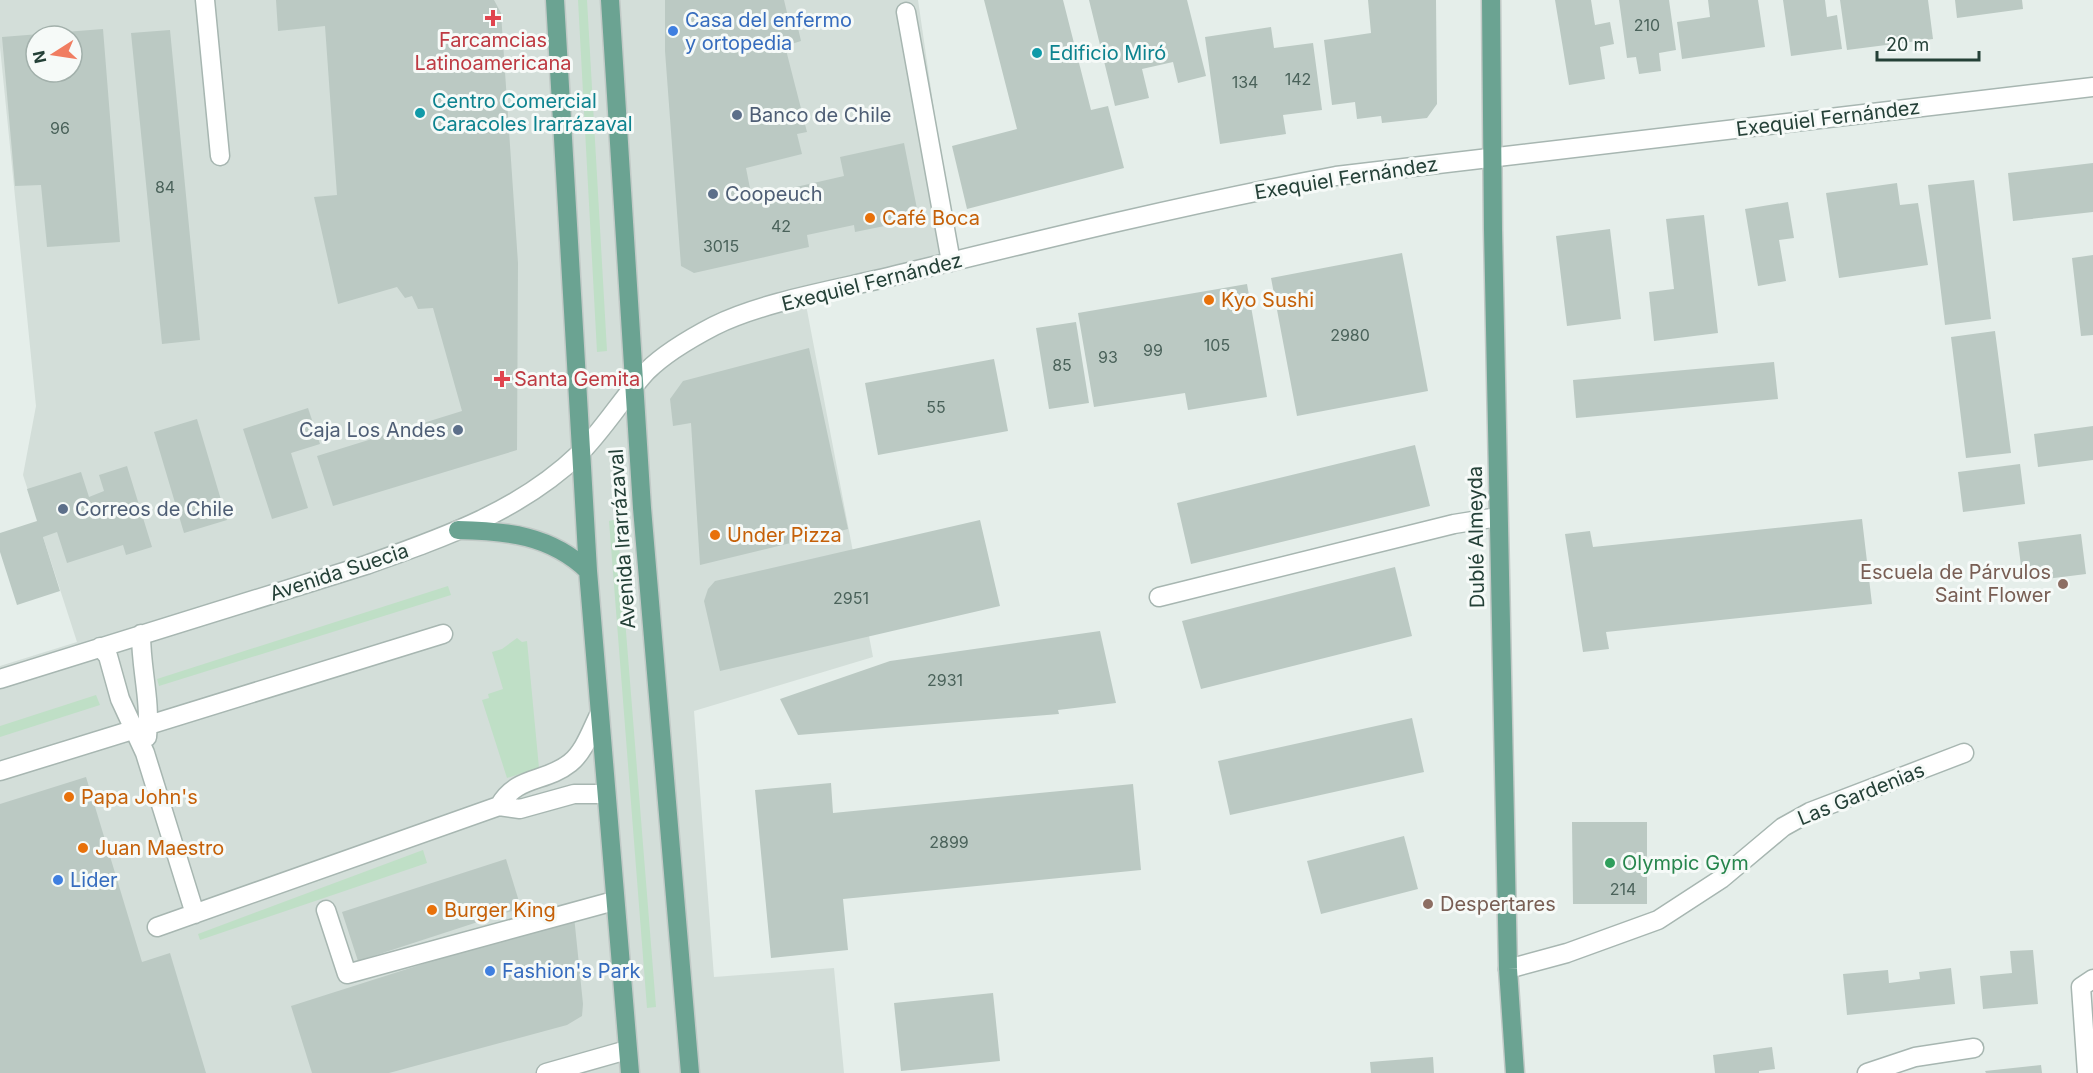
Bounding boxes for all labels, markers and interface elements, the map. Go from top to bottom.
place label: Casa del enfermo y ortopedia [685,8,852,55]
marker: Farcamcias Latinoamericana [486,11,500,25]
house number: 210 [1634,15,1660,35]
north arrow [24,24,84,84]
marker: Casa del enfermo y ortopedia [666,24,680,38]
scale bar [1877,24,1979,62]
place label: Farcamcias Latinoamericana [415,28,571,75]
text: 20 m [1886,34,1929,55]
place label: Edificio Miró [1049,41,1166,65]
marker: Edificio Miró [1030,46,1044,60]
text: N [28,49,50,65]
house number: 142 [1285,69,1311,89]
house number: 134 [1232,72,1258,92]
place label: Centro Comercial Caracoles Irarrázaval [432,89,633,136]
street label: Exequiel Fernández [1735,95,1921,141]
place label: Banco de Chile [749,103,892,127]
marker: Centro Comercial Caracoles Irarrázaval [413,106,427,120]
marker: Banco de Chile [730,108,744,122]
house number: 96 [50,118,70,138]
street label: Exequiel Fernández [1253,152,1439,204]
house number: 84 [155,177,175,197]
place label: Coopeuch [725,182,823,206]
marker: Coopeuch [706,187,720,201]
place label: Café Boca [882,206,980,230]
marker: Café Boca [863,211,877,225]
house number: 42 [771,216,791,236]
house number: 3015 [703,236,739,256]
street label: Exequiel Fernández [779,248,965,316]
place label: Kyo Sushi [1221,288,1314,312]
marker: Kyo Sushi [1202,293,1216,307]
house number: 2980 [1330,325,1370,345]
house number: 105 [1204,335,1230,355]
house number: 99 [1143,340,1163,360]
house number: 93 [1098,347,1118,367]
house number: 85 [1052,355,1072,375]
place label: Santa Gemita [514,367,640,391]
marker: Santa Gemita [495,372,509,386]
house number: 55 [926,397,946,417]
place label: Caja Los Andes [299,418,446,442]
marker: Caja Los Andes [451,423,465,437]
street label: Avenida Irarrázaval [604,448,640,630]
street label: Dublé Almeyda [1463,466,1489,608]
place label: Correos de Chile [75,497,234,521]
marker: Correos de Chile [56,502,70,516]
place label: Under Pizza [727,523,842,547]
marker: Under Pizza [708,528,722,542]
street label: Avenida Suecia [267,538,411,606]
place label: Escuela de Párvulos Saint Flower [1860,560,2051,607]
marker: Escuela de Párvulos Saint Flower [2056,577,2070,591]
house number: 2951 [833,588,869,608]
house number: 2931 [927,670,963,690]
street label: Las Gardenias [1794,758,1928,830]
place label: Papa John's [81,785,198,809]
marker: Papa John's [62,790,76,804]
house number: 2899 [929,832,969,852]
place label: Juan Maestro [95,836,224,860]
marker: Juan Maestro [76,841,90,855]
place label: Olympic Gym [1622,851,1749,875]
marker: Olympic Gym [1603,856,1617,870]
place label: Lider [70,868,118,892]
marker: Lider [51,873,65,887]
house number: 214 [1610,879,1636,899]
place label: Despertares [1440,892,1556,916]
marker: Despertares [1421,897,1435,911]
place label: Burger King [444,898,556,922]
marker: Burger King [425,903,439,917]
place label: Fashion's Park [502,959,641,983]
marker: Fashion's Park [483,964,497,978]

